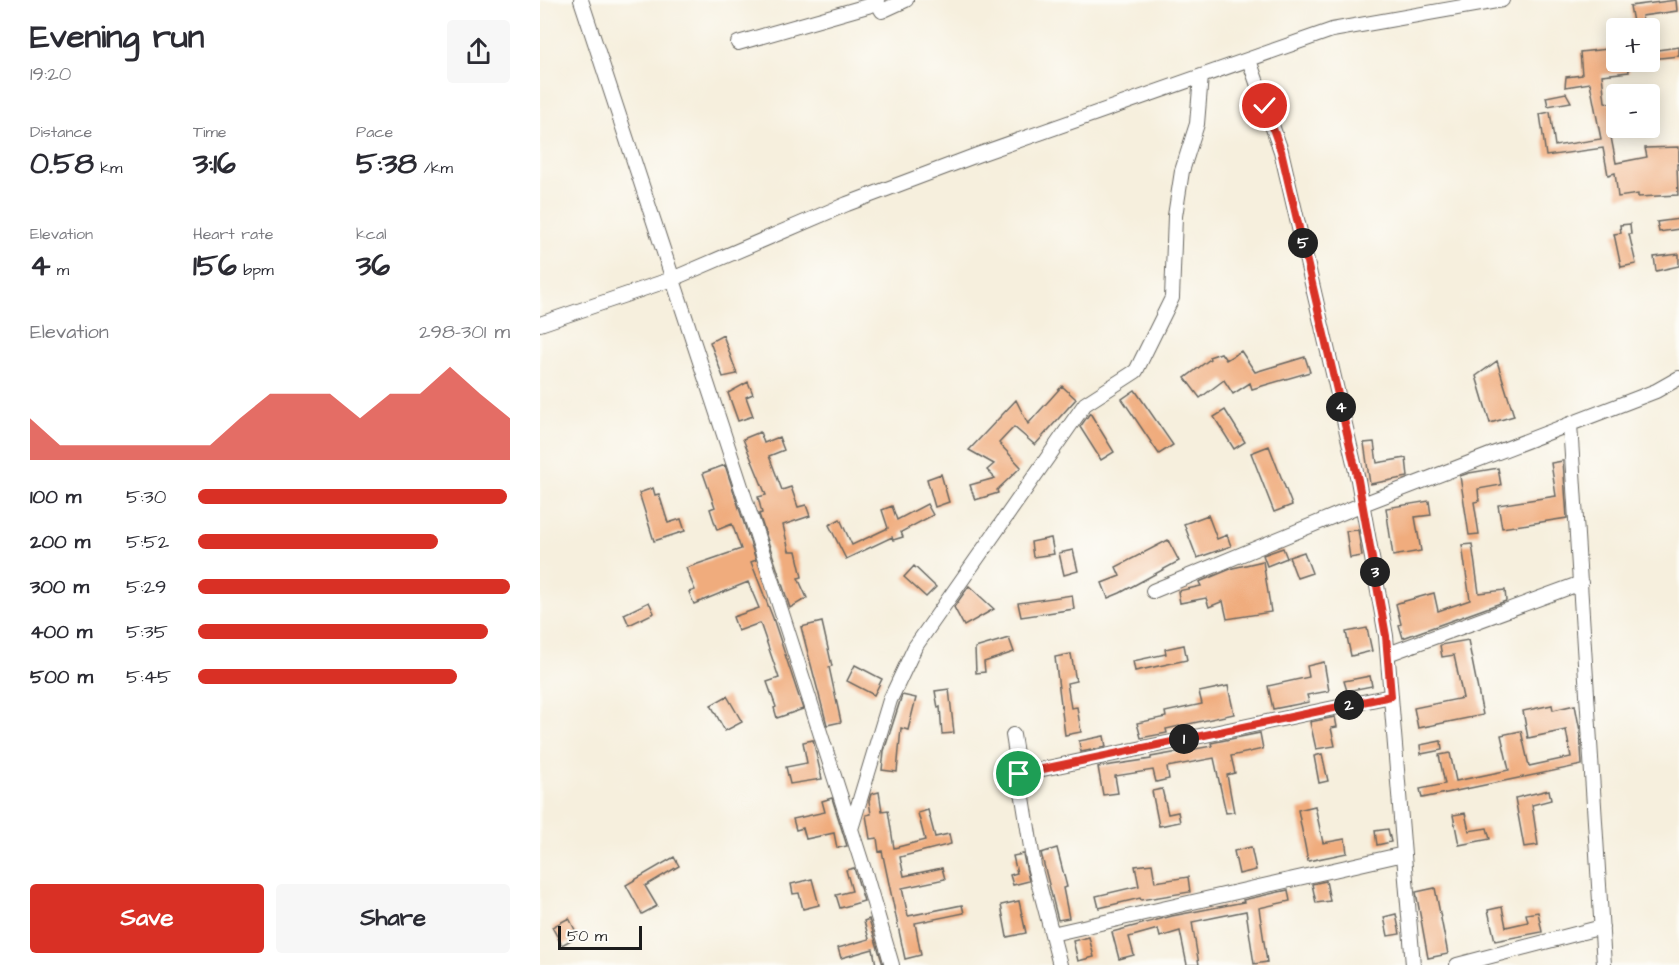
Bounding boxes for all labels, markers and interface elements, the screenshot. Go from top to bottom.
text: Evening run [30,14,204,60]
map controls [1606,18,1660,138]
button: + [1606,18,1660,72]
button: share [447,20,510,83]
text: 19:20 [30,60,71,88]
pin [1239,80,1290,131]
button: − [1606,84,1660,138]
icon: check [1248,89,1281,122]
text: Distance [30,121,92,143]
text: Time [193,121,227,143]
text: Pace [356,121,393,143]
text: 0.58 [30,143,94,185]
text: 3:16 [193,143,236,185]
text: 5:38 [356,143,417,185]
text: km [94,157,123,179]
text: /km [417,157,453,179]
text: Elevation [30,223,93,245]
text: Heart rate [193,223,273,245]
text: kcal [356,223,387,245]
pin: 5 [1288,228,1318,258]
text: 5 [1297,232,1309,254]
text: 4 [30,245,50,287]
text: 156 [193,245,237,287]
text: 36 [356,245,390,287]
text: m [50,259,69,281]
text: bpm [237,259,274,281]
text: Elevation [30,318,109,346]
text: 298–301 m [419,318,510,346]
pin: 4 [1326,392,1356,422]
text: 4 [1336,396,1346,418]
text: 100 m [30,483,81,511]
text: 5:30 [126,483,166,511]
text: 200 m [30,528,90,556]
text: 5:52 [126,528,169,556]
pin: 3 [1360,557,1390,587]
text: 3 [1371,561,1379,583]
text: 300 m [30,573,89,601]
text: 5:29 [126,573,166,601]
text: 400 m [30,618,92,646]
text: 5:35 [126,618,168,646]
text: 500 m [30,663,93,691]
text: 5:45 [126,663,171,691]
pin: 2 [1334,690,1364,720]
text: 2 [1344,694,1354,716]
pin: 1 [1169,724,1199,754]
text: 1 [1183,728,1185,750]
pin [993,748,1044,799]
icon: arrive [1002,757,1035,790]
button: Save [30,884,264,953]
button: Share [276,884,510,953]
scale bar [558,923,642,950]
text: 50 m [567,925,607,947]

